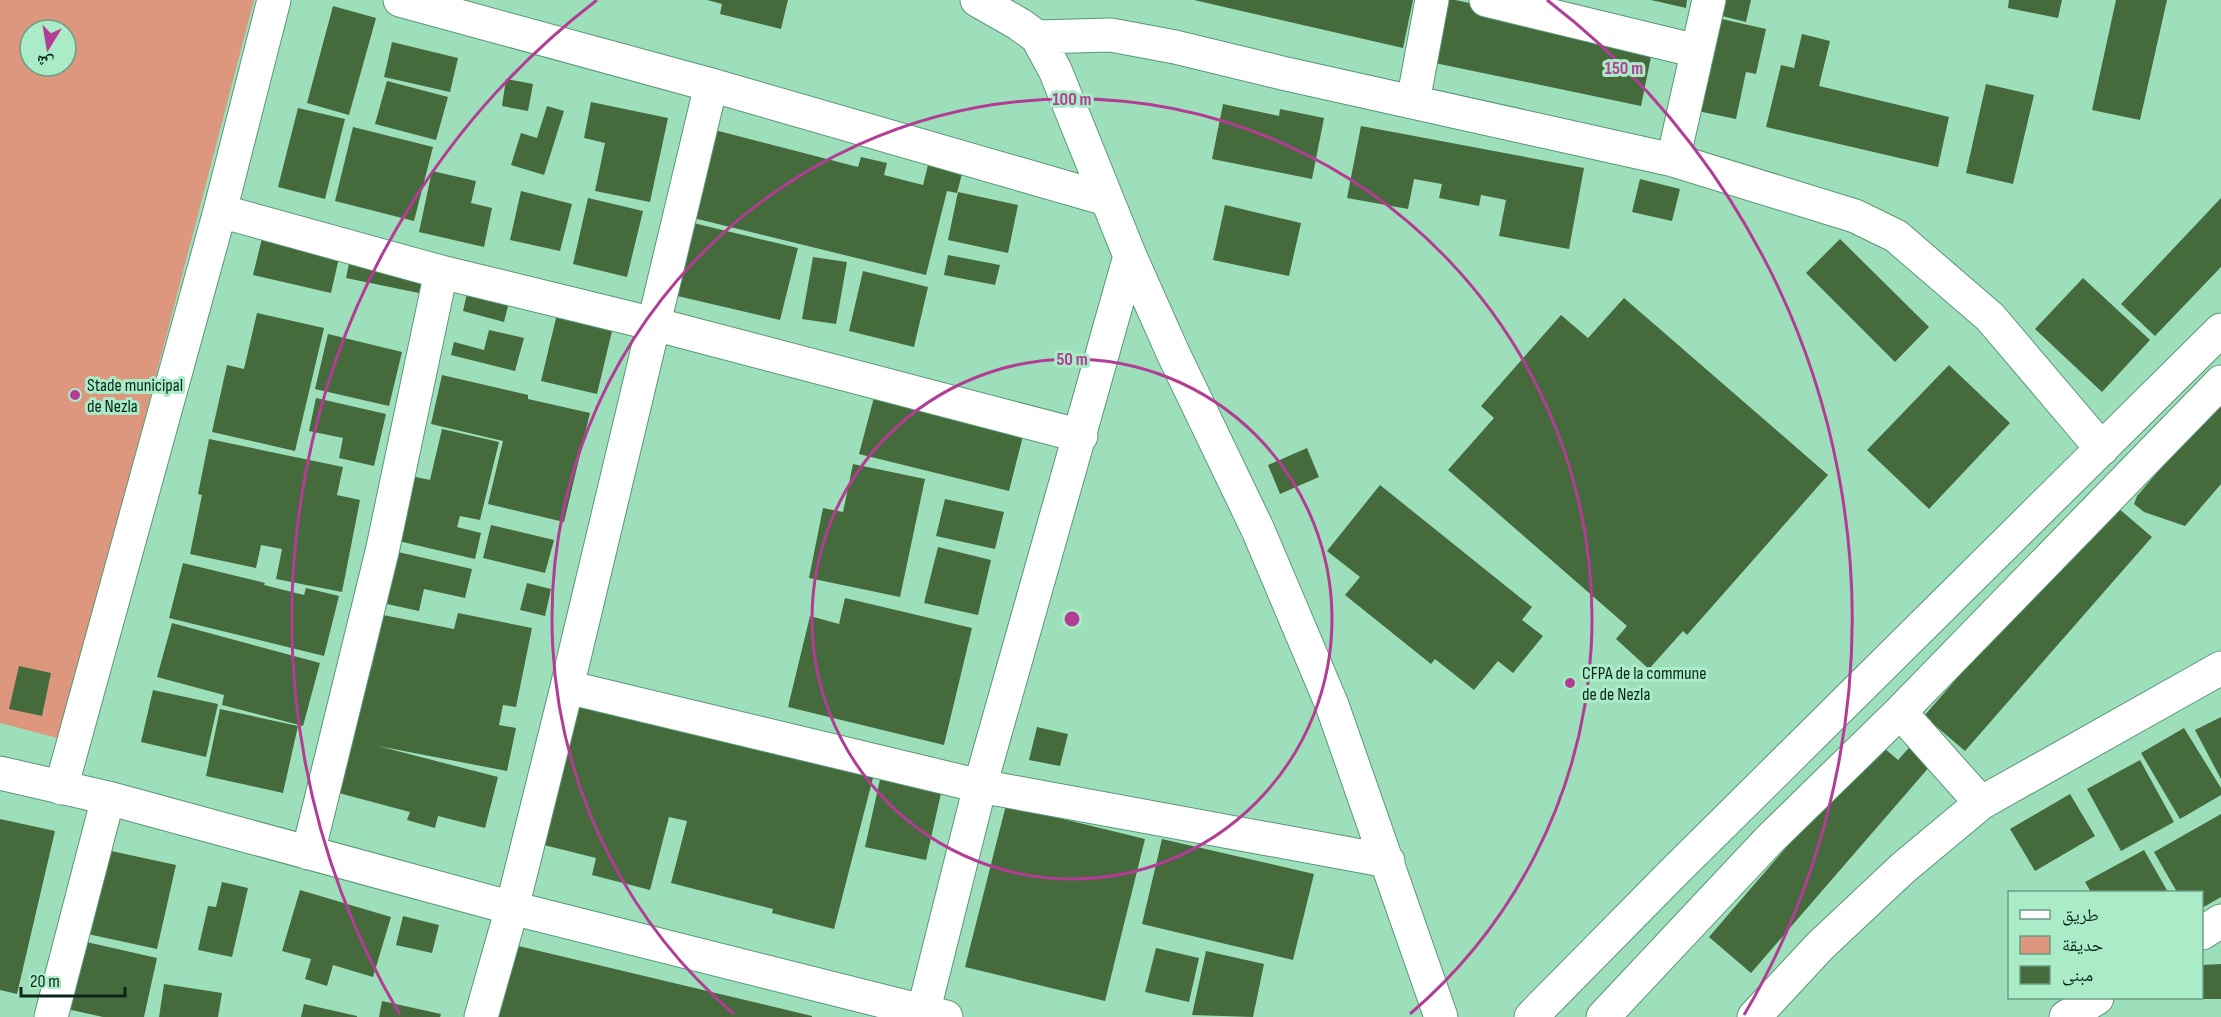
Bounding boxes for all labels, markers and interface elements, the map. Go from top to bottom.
north arrow [18,18,78,78]
text: ش [35,50,56,72]
text: 150 m [1605,58,1643,79]
text: 100 m [1053,89,1092,110]
text: 50 m [1056,349,1088,370]
place label: Stade municipal de Nezla [87,375,183,417]
marker: Stade municipal de Nezla [68,388,82,402]
centre of rings [1062,609,1082,629]
place label: CFPA de la commune de de Nezla [1582,663,1707,705]
marker: CFPA de la commune de de Nezla [1563,676,1577,690]
legend [2008,891,2203,999]
text: طريق [2062,905,2099,926]
text: حديقة [2062,935,2103,956]
scale bar [21,960,124,998]
text: مبنى [2062,965,2093,986]
text: 20 m [30,971,60,992]

